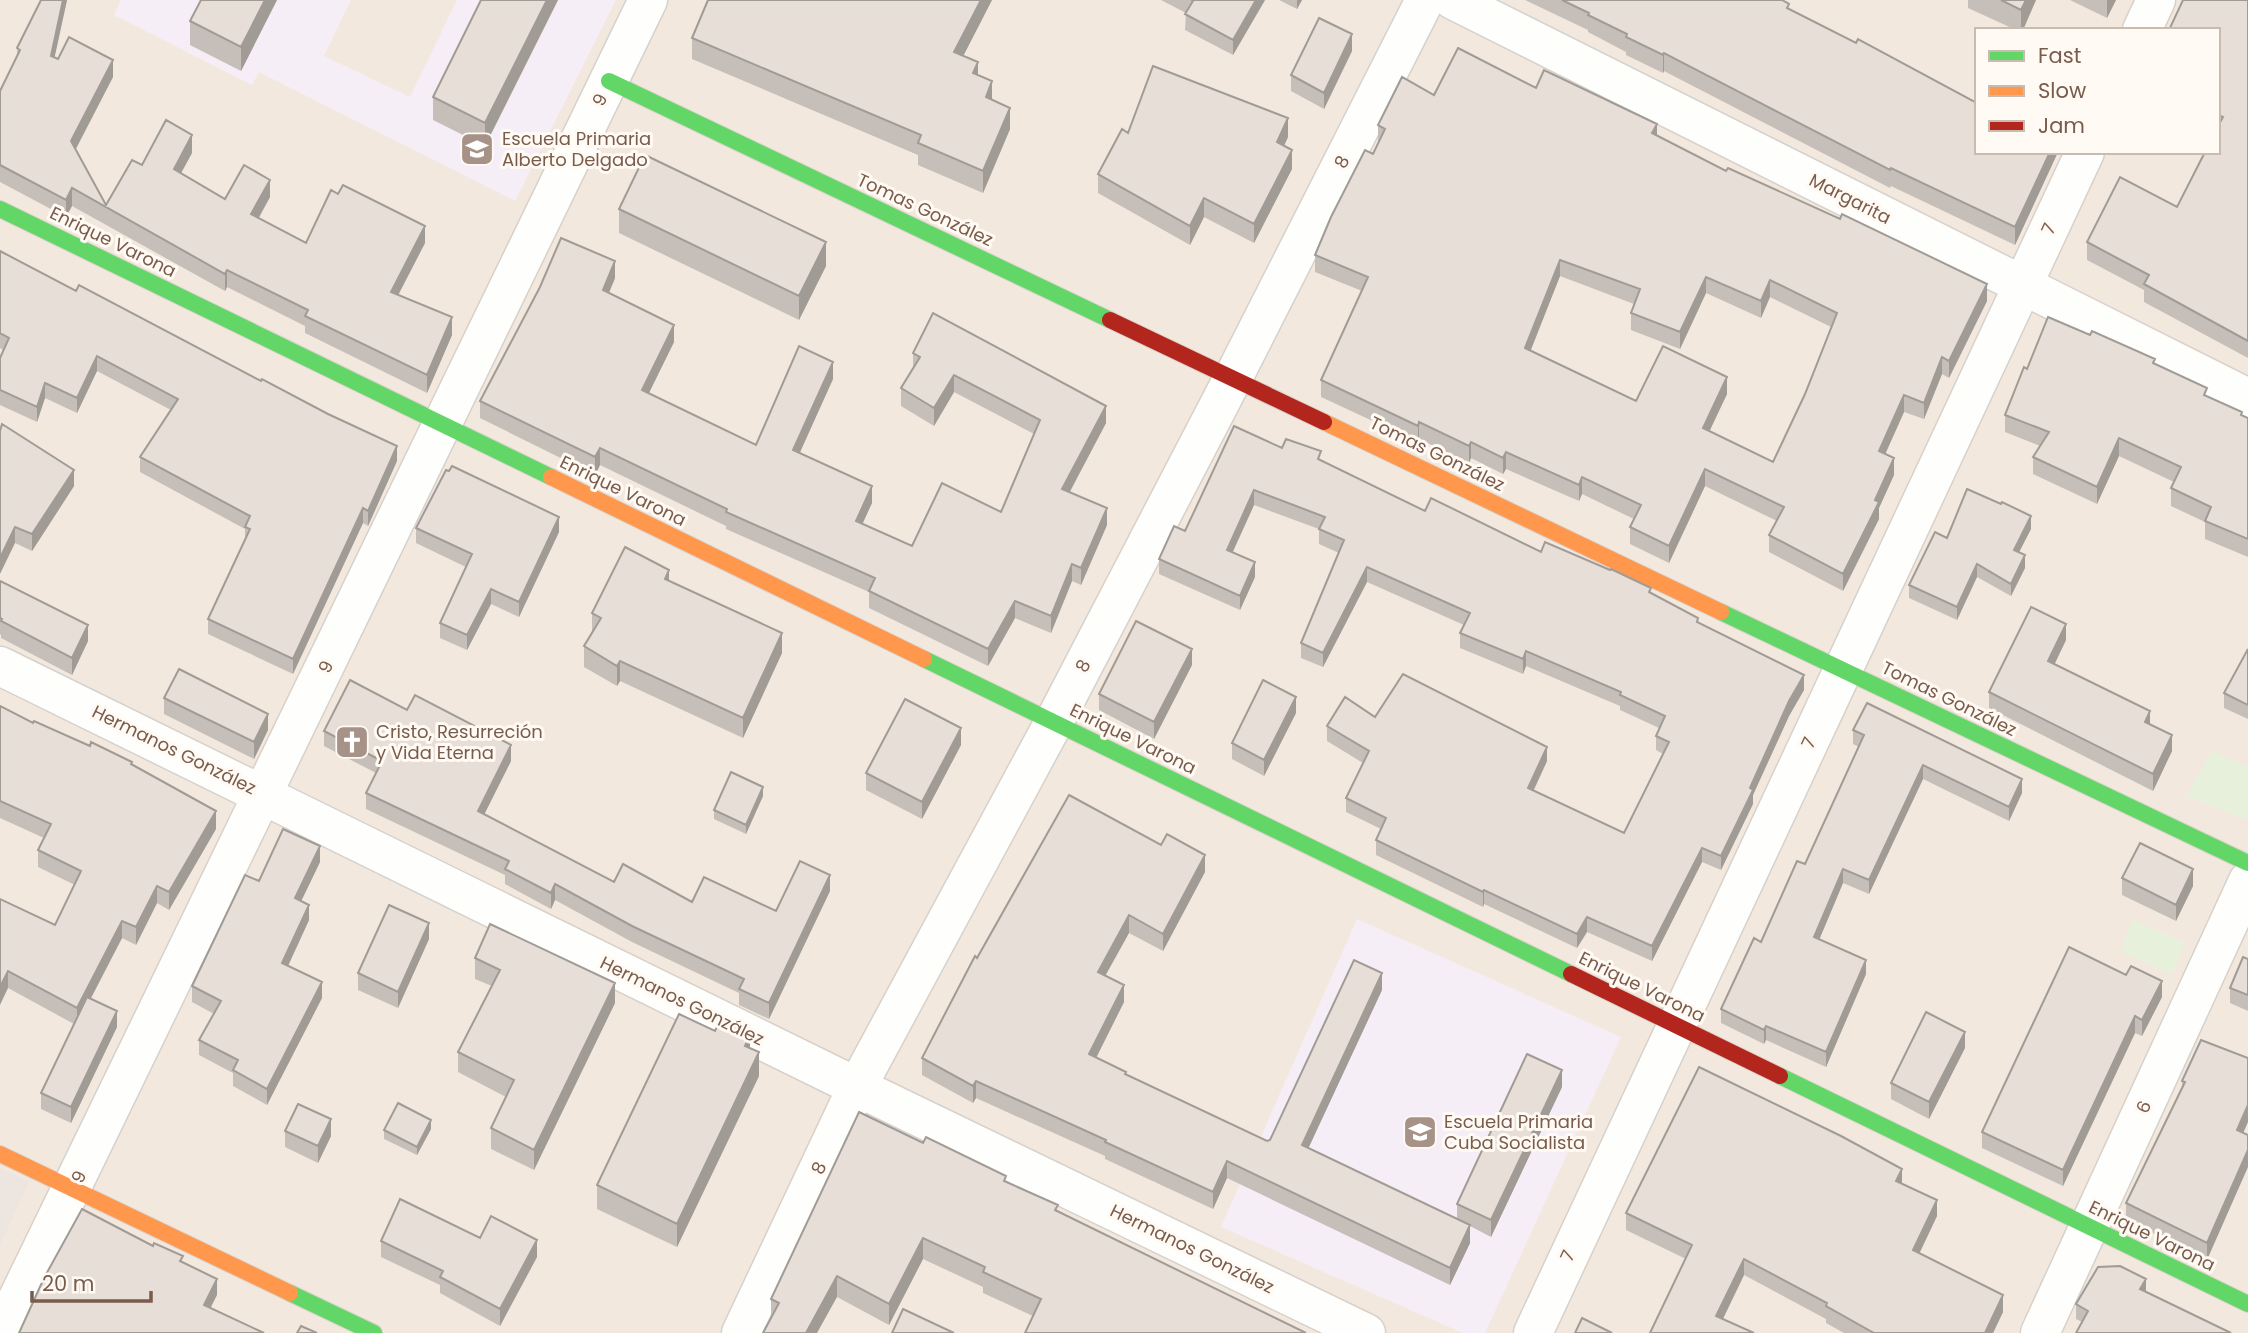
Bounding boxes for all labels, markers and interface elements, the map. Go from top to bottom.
legend [1975,28,2220,154]
text: Fast [2038,41,2081,70]
text: Slow [2038,76,2086,105]
street label: 9 [586,89,613,110]
text: Jam [2038,111,2085,140]
place label: Escuela Primaria Alberto Delgado [502,126,651,172]
school or university icon: Escuela Primaria Alberto Delgado [458,130,496,168]
street label: 8 [1328,151,1355,173]
street label: Tomas González [853,167,997,252]
street label: Margarita [1805,167,1895,230]
street label: Enrique Varona [46,200,181,283]
street label: 7 [2035,219,2062,239]
street label: Tomas González [1366,410,1509,497]
street label: Enrique Varona [556,449,691,532]
street label: 8 [1069,655,1096,677]
street label: Tomas González [1878,655,2021,742]
street label: 9 [312,656,339,677]
street label: Enrique Varona [1066,697,1201,780]
street label: Hermanos González [88,699,260,800]
place label: Cristo, Resurreción y Vida Eterna [376,719,543,765]
church icon: Cristo, Resurreción y Vida Eterna [333,723,371,761]
street label: 7 [1795,733,1822,753]
street label: Enrique Varona [1575,945,1710,1028]
street label: Hermanos González [596,950,768,1051]
street label: 6 [2130,1096,2157,1117]
place label: Escuela Primaria Cuba Socialista [1444,1109,1593,1155]
school or university icon: Escuela Primaria Cuba Socialista [1401,1113,1439,1151]
street label: 8 [805,1157,832,1178]
street label: 9 [65,1166,92,1187]
street label: Enrique Varona [2085,1194,2220,1277]
street label: Hermanos González [1106,1198,1278,1299]
street label: 7 [1554,1246,1581,1266]
scale bar [32,1260,150,1304]
text: 20 m [42,1269,95,1298]

